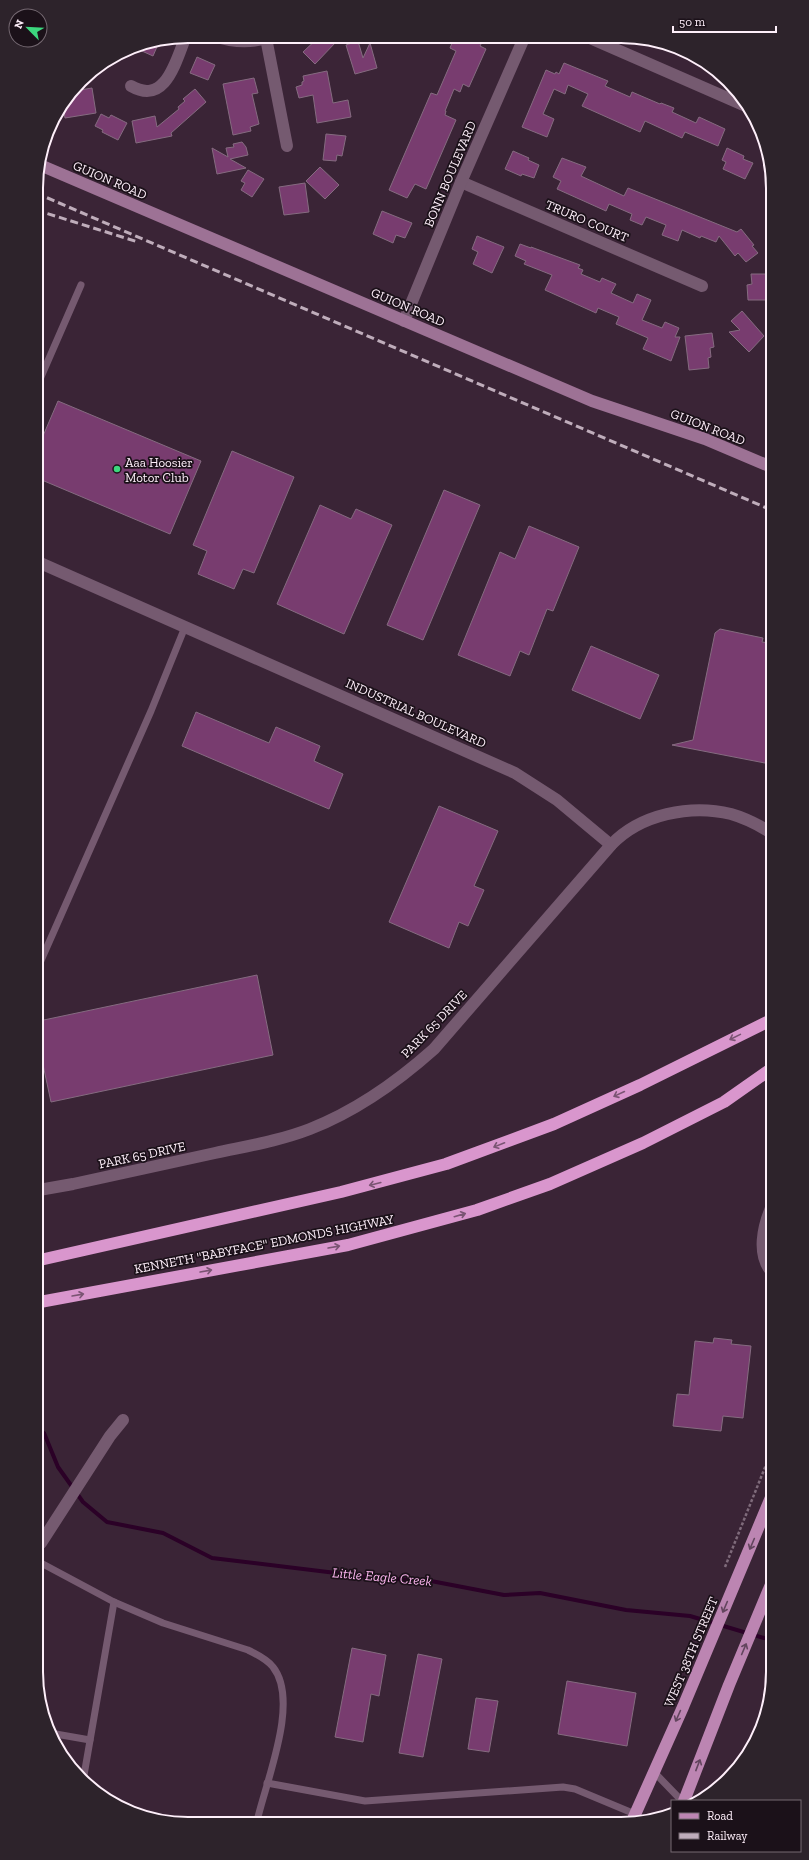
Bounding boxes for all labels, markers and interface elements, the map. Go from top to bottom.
north arrow [8,8,48,48]
scale bar [673,8,776,34]
text: 50 m [679,15,706,29]
text: N [12,17,27,31]
street label: BONN BOULEVARD [421,119,479,229]
street label: GUION ROAD [71,158,149,202]
street label: TRURO COURT [543,197,631,245]
street label: GUION ROAD [369,285,447,329]
street label: GUION ROAD [669,406,747,448]
place label: Aaa Hoosier Motor Club [125,455,193,485]
marker: Aaa Hoosier Motor Club [112,464,122,474]
street label: INDUSTRIAL BOULEVARD [344,675,488,751]
street label: PARK 65 DRIVE [398,987,470,1061]
one-way arrow [730,1034,742,1041]
one-way arrow [613,1091,625,1098]
street label: PARK 65 DRIVE [97,1138,187,1172]
one-way arrow [494,1142,506,1149]
one-way arrow [369,1180,382,1188]
street label: KENNETH "BABYFACE" EDMONDS HIGHWAY [133,1211,395,1277]
one-way arrow [453,1211,466,1218]
one-way arrow [327,1243,340,1251]
one-way arrow [199,1267,212,1275]
one-way arrow [71,1290,84,1298]
one-way arrow [747,1537,755,1549]
water label: Little Eagle Creek [332,1564,432,1590]
street label: WEST 38TH STREET [661,1595,721,1709]
one-way arrow [721,1601,728,1613]
one-way arrow [741,1644,748,1656]
one-way arrow [674,1710,681,1722]
one-way arrow [695,1759,703,1771]
legend [671,1800,801,1852]
text: Road [707,1809,733,1823]
text: Railway [707,1829,748,1843]

